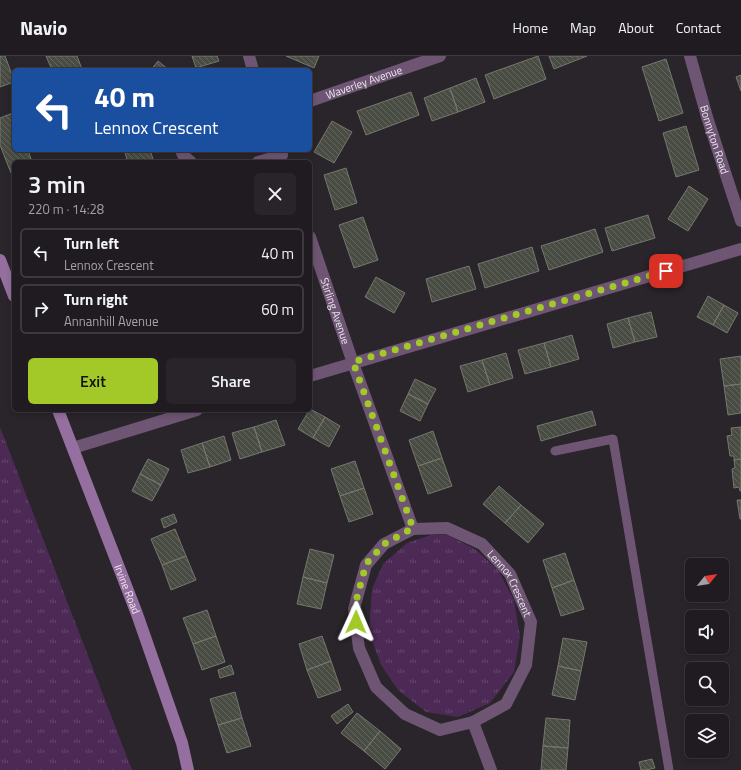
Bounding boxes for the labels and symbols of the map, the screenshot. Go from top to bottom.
street label: Waverley Avenue [324,62,405,103]
street label: Bonnyton Road [696,103,733,176]
pin [649,254,683,288]
street label: Stirling Avenue [316,275,354,347]
street label: Lennox Crescent [484,546,536,619]
north arrow [685,558,729,602]
street label: Irvine Road [110,562,144,616]
position arrow [335,601,377,643]

